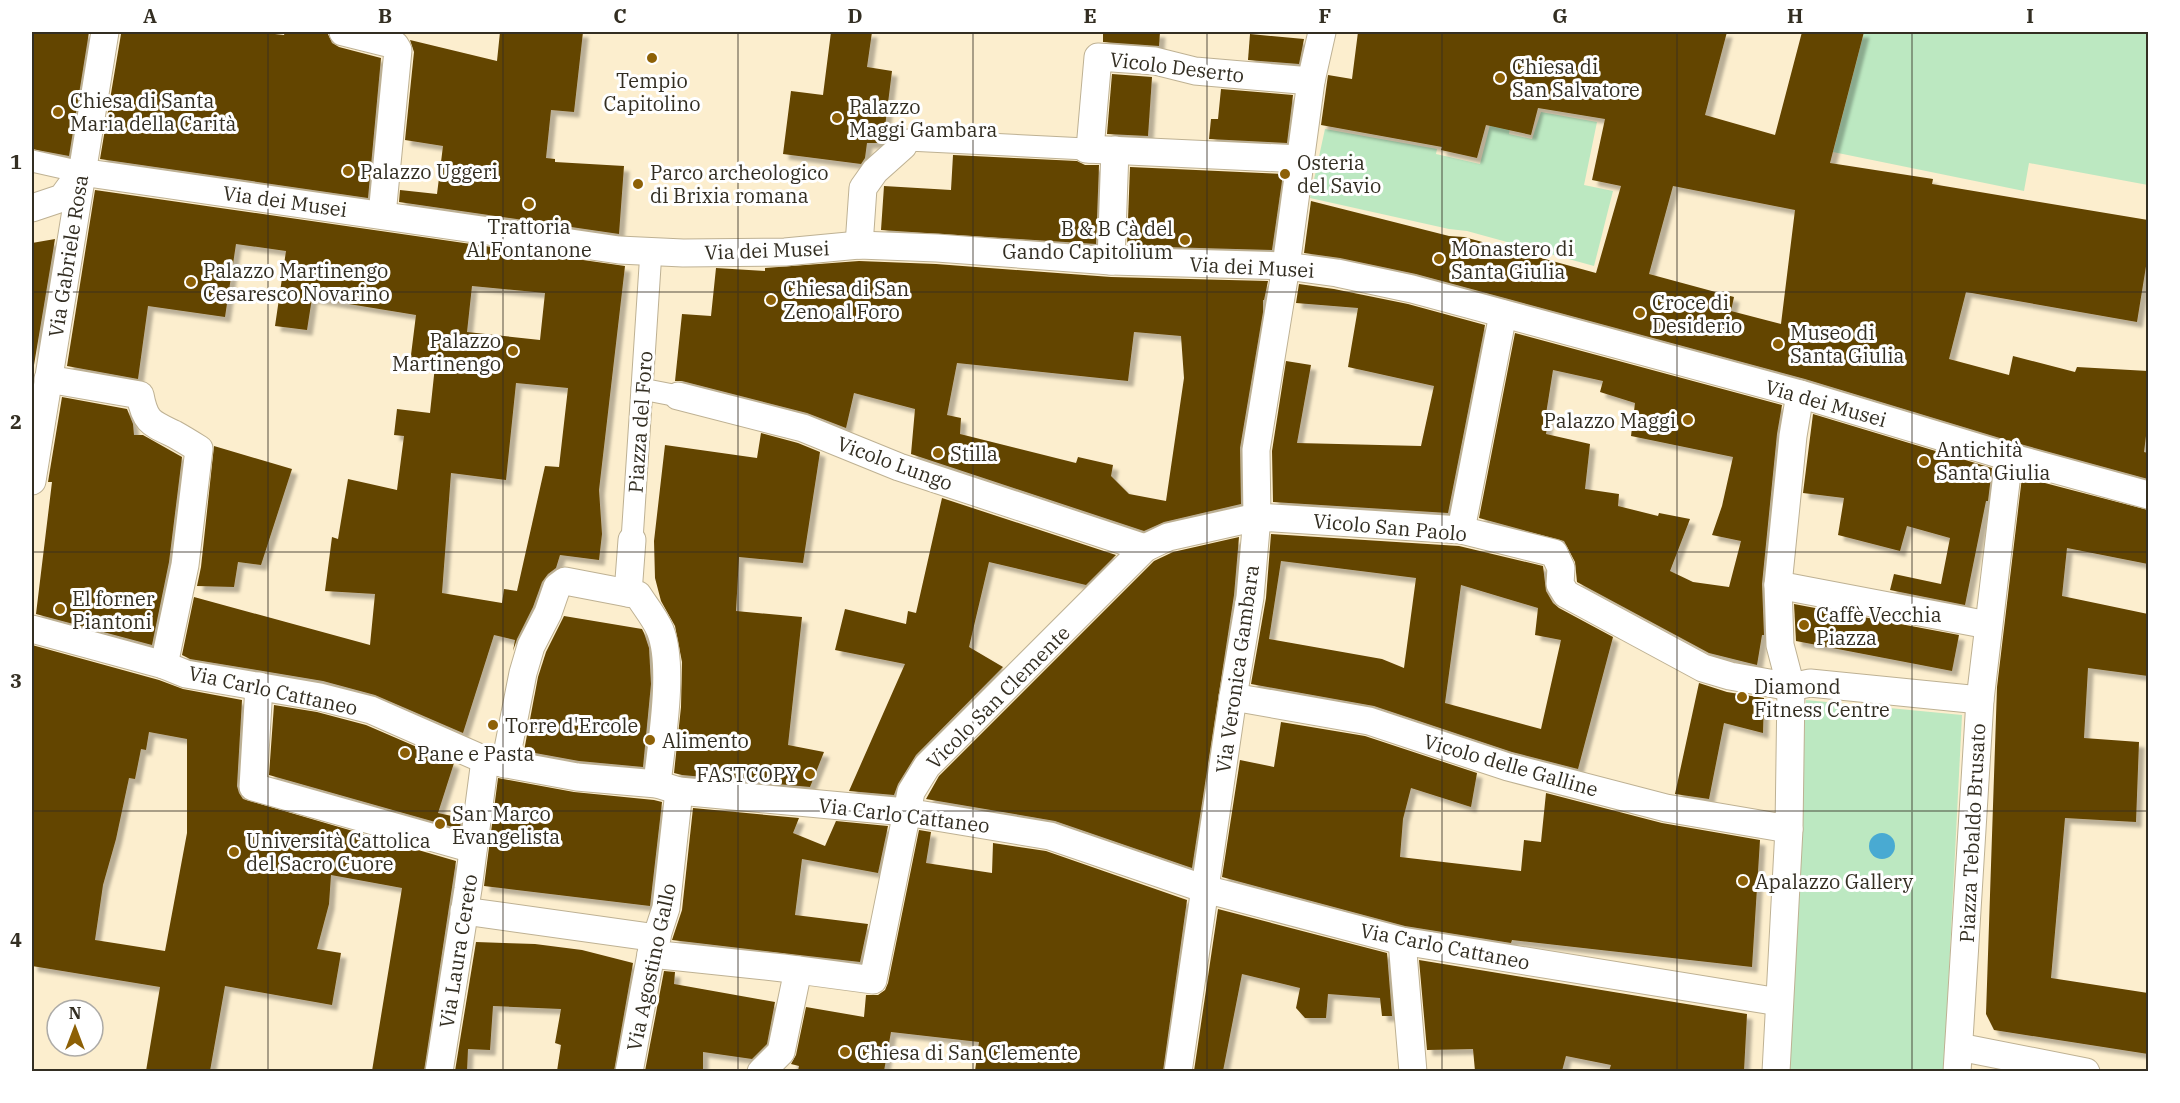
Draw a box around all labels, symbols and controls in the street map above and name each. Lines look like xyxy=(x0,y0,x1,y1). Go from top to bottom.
text: A xyxy=(143,2,157,29)
text: B xyxy=(378,2,392,29)
text: C xyxy=(613,2,627,29)
text: D xyxy=(847,2,863,29)
text: E xyxy=(1083,2,1097,29)
text: F xyxy=(1319,2,1331,29)
text: G xyxy=(1552,2,1568,29)
text: H xyxy=(1787,2,1803,29)
text: I xyxy=(2026,2,2034,29)
street label: Vicolo Deserto xyxy=(1108,45,1246,89)
marker: Tempio Capitolino xyxy=(645,51,659,65)
place label: Chiesa di San Salvatore xyxy=(1512,53,1640,103)
place label: Tempio Capitolino xyxy=(604,67,700,117)
marker: Chiesa di San Salvatore xyxy=(1493,71,1507,85)
place label: Chiesa di Santa Maria della Carità xyxy=(70,87,236,137)
place label: Palazzo Maggi Gambara xyxy=(849,93,997,143)
marker: Chiesa di Santa Maria della Carità xyxy=(51,105,65,119)
marker: Palazzo Maggi Gambara xyxy=(830,111,844,125)
text: 1 xyxy=(10,148,22,175)
place label: Osteria del Savio xyxy=(1297,149,1381,199)
place label: Palazzo Uggeri xyxy=(360,158,498,185)
place label: Parco archeologico di Brixia romana xyxy=(650,159,828,209)
marker: Palazzo Uggeri xyxy=(341,164,355,178)
marker: Osteria del Savio xyxy=(1278,167,1292,181)
street label: Via Gabriele Rosa xyxy=(42,173,94,339)
marker: Parco archeologico di Brixia romana xyxy=(631,177,645,191)
street label: Via dei Musei xyxy=(221,179,349,223)
marker: Trattoria Al Fontanone xyxy=(522,197,536,211)
place label: Trattoria Al Fontanone xyxy=(466,213,592,263)
place label: B & B Cà del Gando Capitolium xyxy=(1002,215,1173,265)
marker: B & B Cà del Gando Capitolium xyxy=(1178,233,1192,247)
street label: Via dei Musei xyxy=(704,234,830,266)
place label: Monastero di Santa Giulia xyxy=(1451,235,1574,285)
street label: Via dei Musei xyxy=(1189,250,1315,284)
marker: Monastero di Santa Giulia xyxy=(1432,252,1446,266)
place label: Palazzo Martinengo Cesaresco Novarino xyxy=(203,257,390,307)
marker: Palazzo Martinengo Cesaresco Novarino xyxy=(184,275,198,289)
place label: Chiesa di San Zeno al Foro xyxy=(783,275,910,325)
place label: Croce di Desiderio xyxy=(1652,289,1742,339)
marker: Chiesa di San Zeno al Foro xyxy=(764,293,778,307)
marker: Croce di Desiderio xyxy=(1633,306,1647,320)
place label: Museo di Santa Giulia xyxy=(1790,319,1904,369)
place label: Palazzo Martinengo xyxy=(392,327,501,377)
marker: Museo di Santa Giulia xyxy=(1771,337,1785,351)
marker: Palazzo Martinengo xyxy=(506,344,520,358)
street label: Piazza del Foro xyxy=(622,350,658,494)
street label: Via dei Musei xyxy=(1762,373,1890,433)
place label: Palazzo Maggi xyxy=(1544,407,1676,434)
text: 2 xyxy=(10,408,22,435)
marker: Palazzo Maggi xyxy=(1681,413,1695,427)
street label: Vicolo Lungo xyxy=(833,430,957,496)
place label: Antichità Santa Giulia xyxy=(1936,436,2050,486)
place label: Stilla xyxy=(950,440,998,467)
marker: Stilla xyxy=(931,446,945,460)
marker: Antichità Santa Giulia xyxy=(1917,454,1931,468)
street label: Vicolo San Paolo xyxy=(1312,507,1468,547)
street label: Via Veronica Gambara xyxy=(1209,563,1265,775)
place label: El forner Piantoni xyxy=(72,585,155,635)
place label: Caffè Vecchia Piazza xyxy=(1816,601,1942,651)
marker: El forner Piantoni xyxy=(53,602,67,616)
marker: Caffè Vecchia Piazza xyxy=(1797,618,1811,632)
street label: Vicolo San Clemente xyxy=(920,619,1076,775)
street label: Via Carlo Cattaneo xyxy=(186,659,360,721)
text: 3 xyxy=(10,667,22,694)
place label: Diamond Fitness Centre xyxy=(1754,673,1890,723)
marker: Diamond Fitness Centre xyxy=(1735,690,1749,704)
place label: Torre d'Ercole xyxy=(505,712,638,739)
marker: Torre d'Ercole xyxy=(486,718,500,732)
street label: Piazza Tebaldo Brusato xyxy=(1953,723,1991,943)
place label: Alimento xyxy=(662,727,749,754)
street label: Vicolo delle Galline xyxy=(1421,727,1601,803)
marker: Alimento xyxy=(643,733,657,747)
place label: Pane e Pasta xyxy=(417,740,534,767)
marker: Pane e Pasta xyxy=(398,746,412,760)
place label: FASTCOPY xyxy=(696,761,798,788)
marker: FASTCOPY xyxy=(803,767,817,781)
street label: Via Carlo Cattaneo xyxy=(817,791,991,839)
place label: San Marco Evangelista xyxy=(452,800,560,850)
marker: San Marco Evangelista xyxy=(433,817,447,831)
place label: Università Cattolica del Sacro Cuore xyxy=(246,827,431,877)
marker: Università Cattolica del Sacro Cuore xyxy=(227,845,241,859)
place label: Apalazzo Gallery xyxy=(1755,868,1914,895)
street label: Via Laura Cereto xyxy=(432,872,484,1030)
marker: Apalazzo Gallery xyxy=(1736,874,1750,888)
street label: Via Agostino Gallo xyxy=(620,881,682,1053)
street label: Via Carlo Cattaneo xyxy=(1358,916,1532,976)
text: 4 xyxy=(10,926,22,953)
north arrow xyxy=(45,998,105,1058)
text: N xyxy=(69,1003,81,1023)
place label: Chiesa di San Clemente xyxy=(857,1039,1078,1066)
marker: Chiesa di San Clemente xyxy=(838,1045,852,1059)

